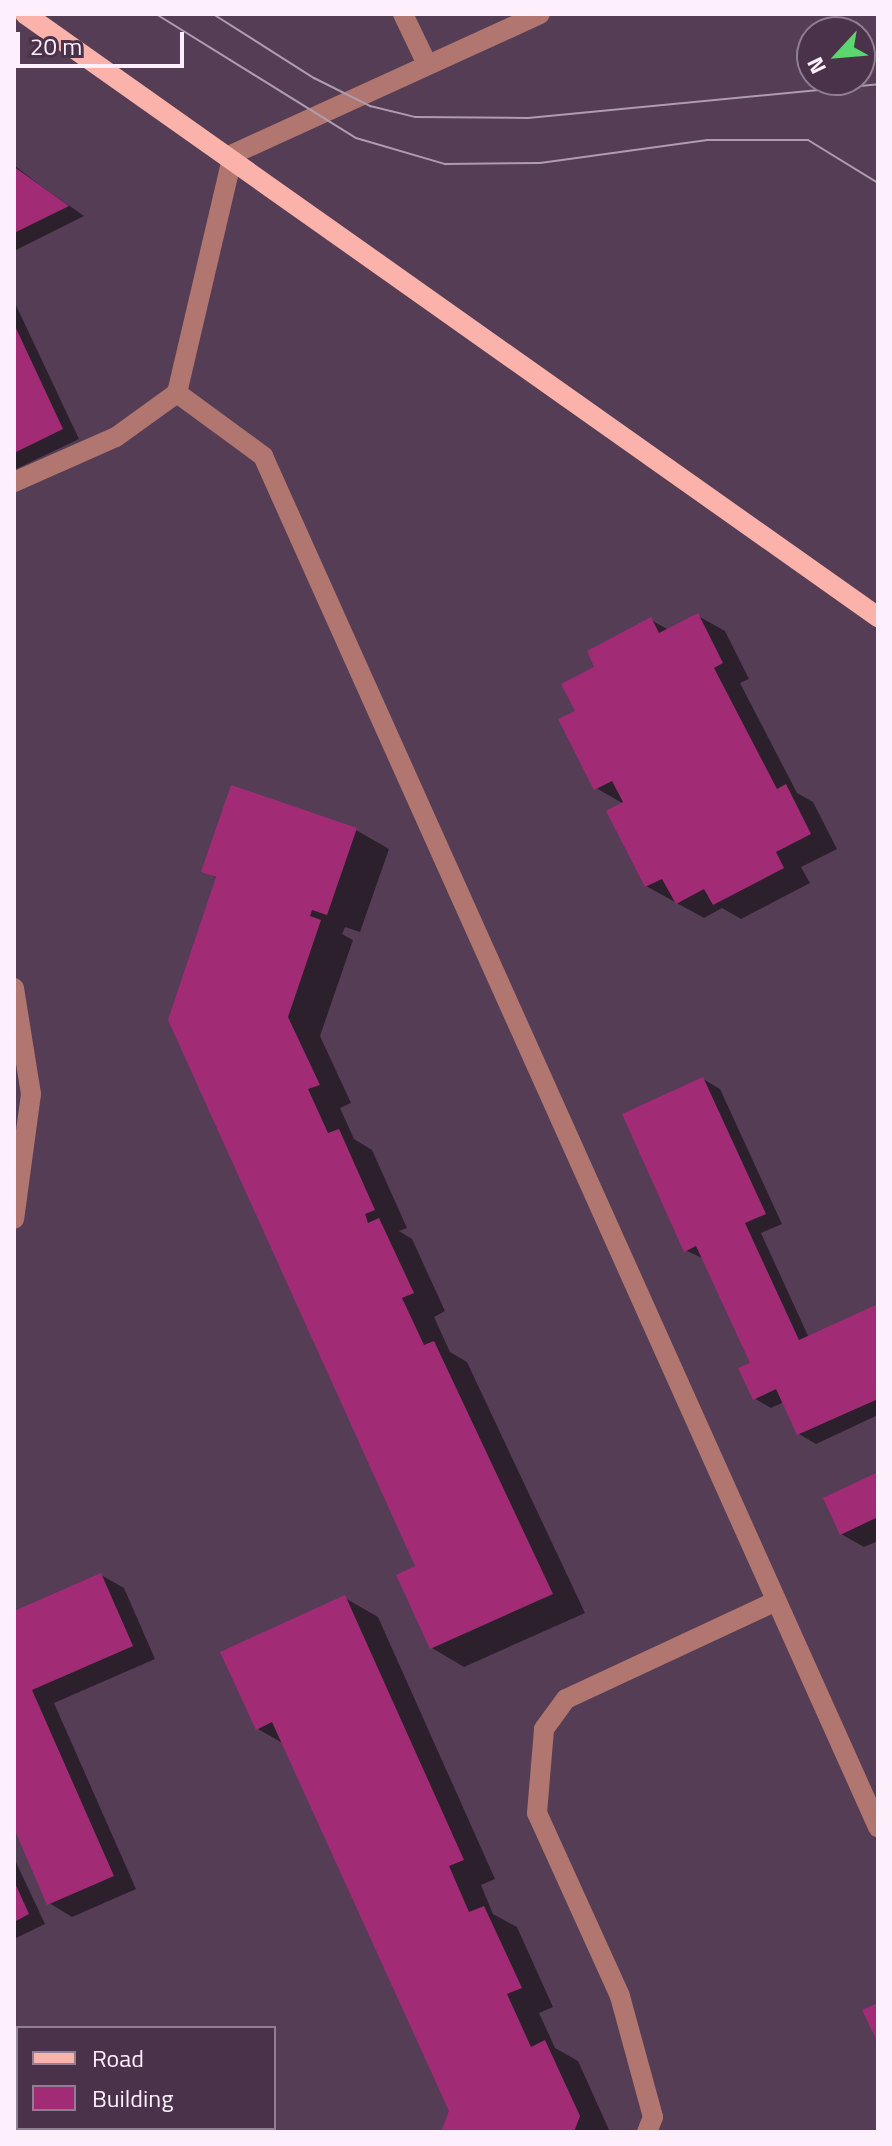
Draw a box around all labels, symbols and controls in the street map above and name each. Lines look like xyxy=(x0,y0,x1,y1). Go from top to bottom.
scale bar xyxy=(20,16,188,66)
north arrow xyxy=(796,16,876,96)
text: 20 m xyxy=(30,28,82,64)
text: N xyxy=(798,51,835,80)
legend xyxy=(16,2026,276,2130)
text: Road xyxy=(92,2040,144,2076)
text: Building xyxy=(92,2080,174,2116)

